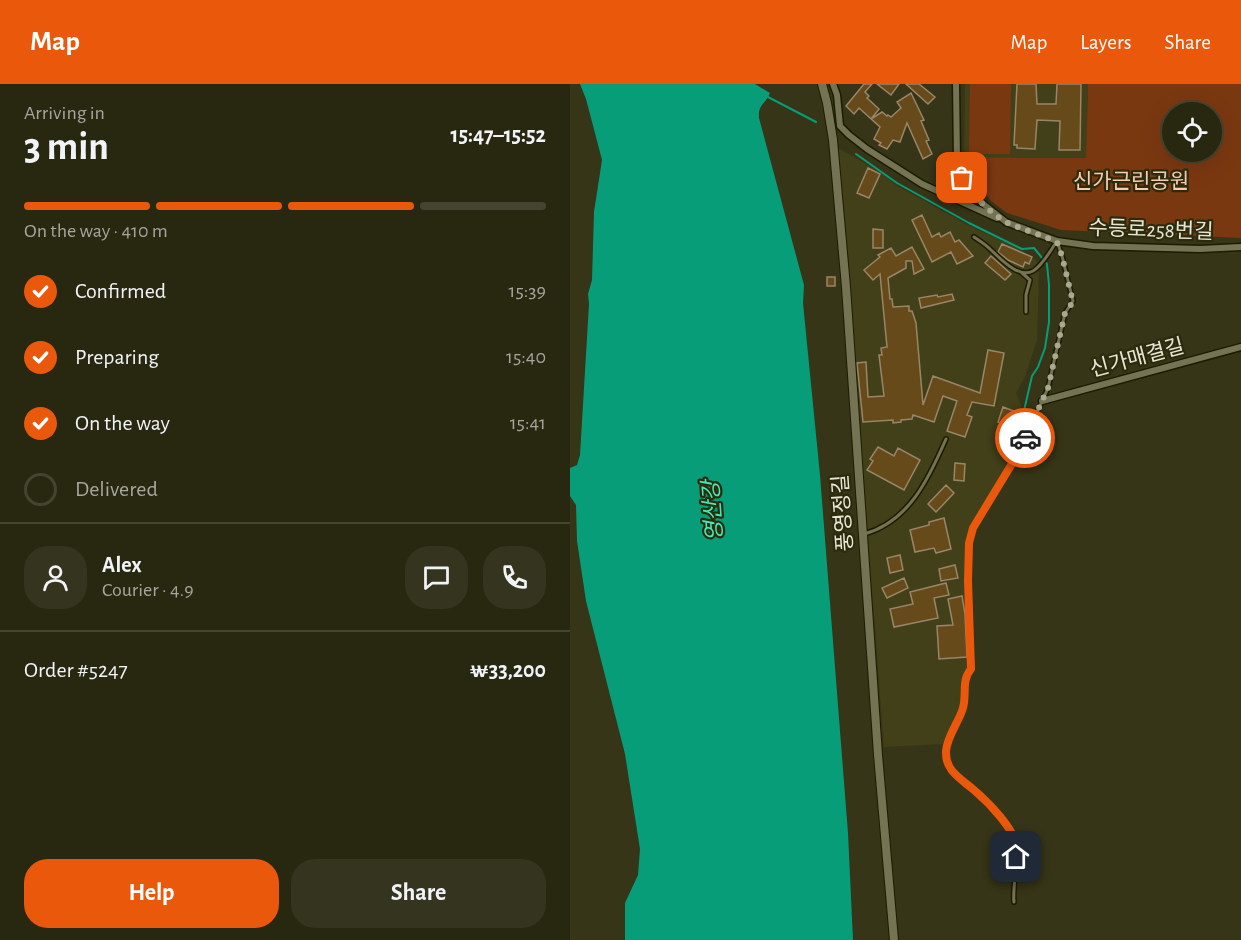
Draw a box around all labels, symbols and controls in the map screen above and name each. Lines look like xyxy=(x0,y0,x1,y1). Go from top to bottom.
text: Map xyxy=(30,28,80,56)
text: Map xyxy=(1011,32,1047,53)
text: Layers xyxy=(1080,32,1131,53)
text: Share xyxy=(1164,32,1211,53)
map controls xyxy=(1162,102,1222,162)
button: locate xyxy=(1162,102,1222,162)
text: Arriving in xyxy=(24,103,105,123)
text: 15:47–15:52 xyxy=(450,124,546,146)
text: 3 min xyxy=(24,128,109,167)
pin xyxy=(936,152,987,203)
icon: bag xyxy=(945,161,978,194)
park label: 신가근린공원 xyxy=(1073,170,1189,192)
street label: 수등로258번길 xyxy=(1088,216,1214,243)
text: On the way · 410 m xyxy=(24,221,168,241)
icon: check xyxy=(24,275,57,308)
text: Confirmed xyxy=(75,280,166,302)
text: 15:39 xyxy=(509,281,546,301)
street label: 신가매결길 xyxy=(1087,334,1186,381)
icon: check xyxy=(24,341,57,374)
text: Preparing xyxy=(75,346,159,368)
text: 15:40 xyxy=(506,347,546,367)
icon: check xyxy=(24,407,57,440)
courier xyxy=(995,408,1055,468)
text: On the way xyxy=(75,412,170,434)
text: 15:41 xyxy=(510,413,546,433)
icon: car xyxy=(1009,422,1042,455)
street label: 풍영정길 xyxy=(829,474,856,552)
water label: 영산강 xyxy=(699,477,726,542)
text: Delivered xyxy=(75,478,158,500)
button: person xyxy=(24,546,87,609)
button: chat xyxy=(405,546,468,609)
button: phone xyxy=(483,546,546,609)
text: Alex xyxy=(102,554,142,576)
text: Courier · 4.9 xyxy=(102,580,194,600)
text: Order #5247 xyxy=(24,659,128,681)
text: ₩33,200 xyxy=(470,659,546,681)
pin xyxy=(990,831,1041,882)
icon: home xyxy=(999,840,1032,873)
button: Help xyxy=(24,859,279,928)
button: Share xyxy=(291,859,546,928)

